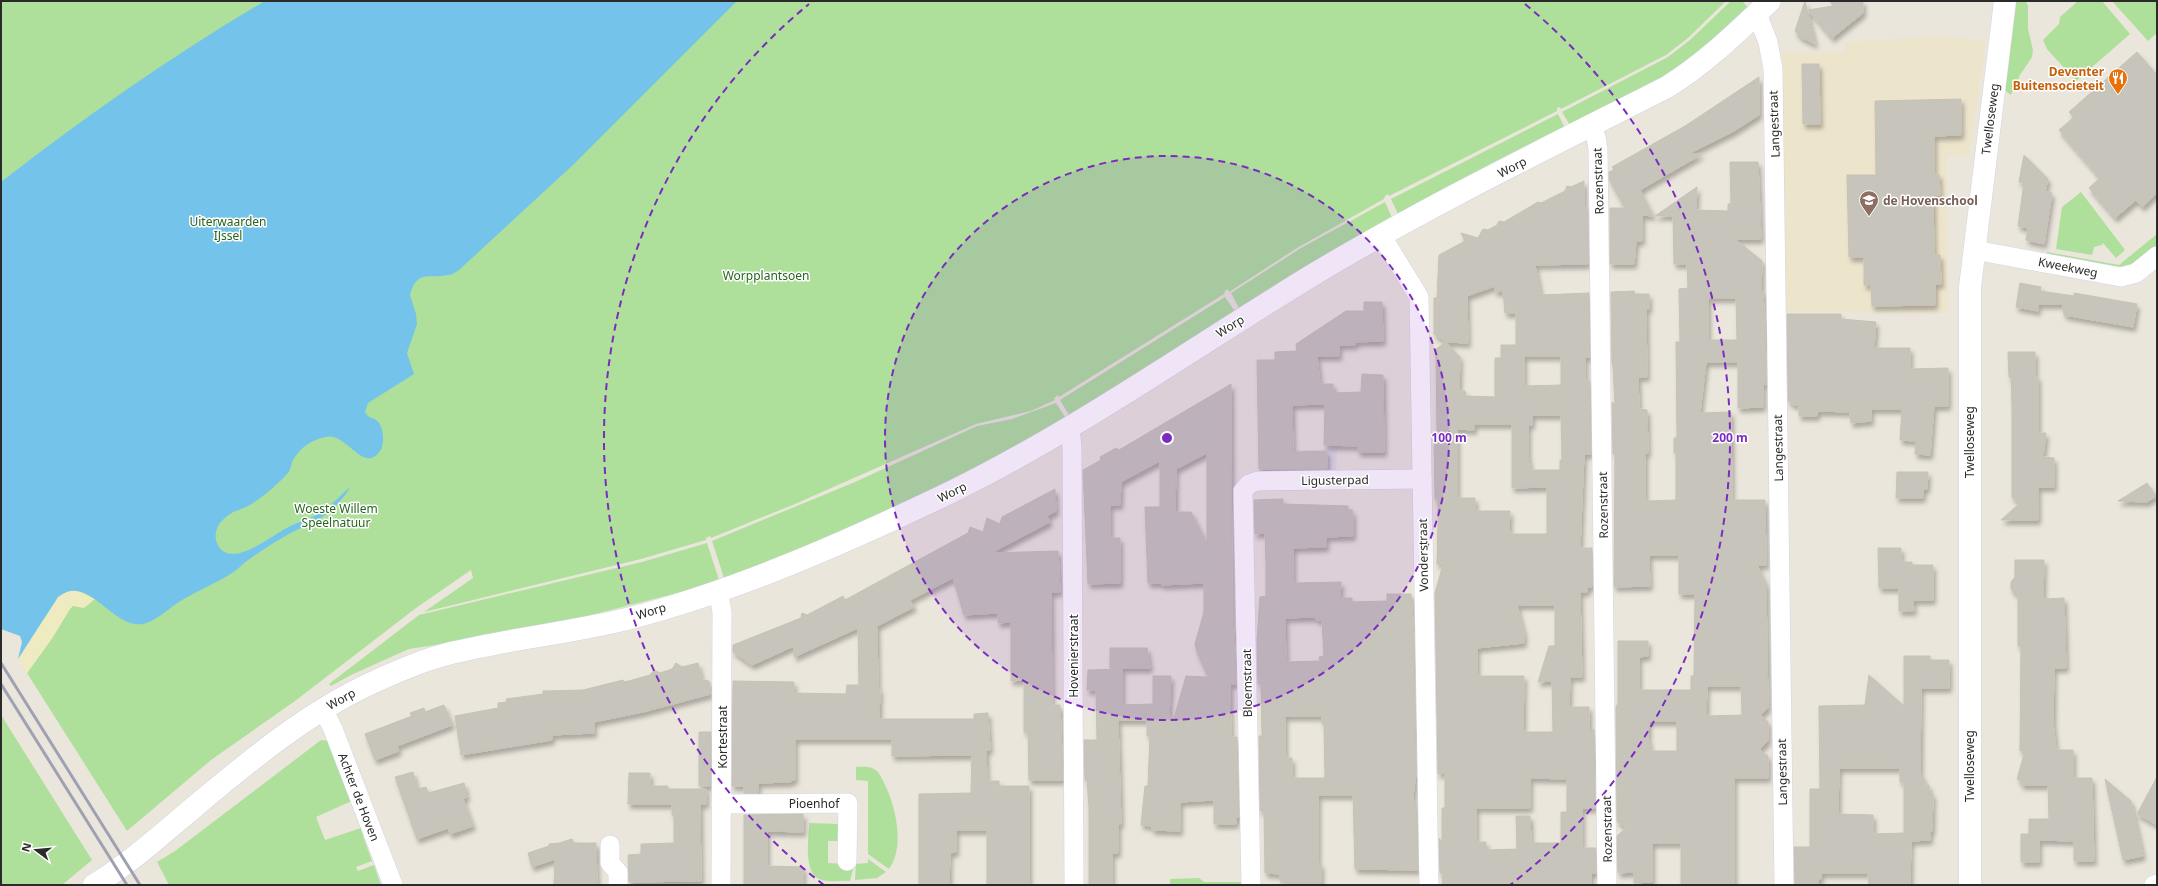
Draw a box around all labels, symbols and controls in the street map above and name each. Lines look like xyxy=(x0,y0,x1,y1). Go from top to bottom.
place label: Deventer Buitensocieteit xyxy=(2013,63,2105,94)
restaurant icon: Deventer Buitensocieteit xyxy=(2107,67,2129,95)
street label: Twelloseweg xyxy=(1977,82,2003,156)
street label: Langestraat xyxy=(1764,89,1784,158)
street label: Rozenstraat xyxy=(1588,147,1608,215)
street label: Worp xyxy=(1495,152,1529,182)
school or university icon: de Hovenschool xyxy=(1858,189,1880,217)
place label: de Hovenschool xyxy=(1883,192,1978,209)
park label: Uiterwaarden IJssel xyxy=(189,213,267,244)
street label: Kweekweg xyxy=(2037,253,2099,281)
park label: Worpplantsoen xyxy=(723,267,809,284)
street label: Worp xyxy=(1213,311,1247,341)
street label: Twelloseweg xyxy=(1961,406,1978,478)
street label: Langestraat xyxy=(1769,414,1787,482)
text: 100 m xyxy=(1431,429,1467,446)
text: 200 m xyxy=(1712,429,1748,446)
centre of rings xyxy=(1160,431,1174,445)
street label: Ligusterpad xyxy=(1301,471,1369,489)
street label: Rozenstraat xyxy=(1594,471,1612,539)
street label: Worp xyxy=(935,478,969,506)
park label: Woeste Willem Speelnatuur xyxy=(294,500,378,531)
street label: Vonderstraat xyxy=(1414,518,1432,592)
street label: Worp xyxy=(634,598,668,624)
street label: Hovenierstraat xyxy=(1065,614,1082,698)
street label: Bloemstraat xyxy=(1238,648,1256,718)
street label: Worp xyxy=(324,684,358,714)
street label: Kortestraat xyxy=(714,705,731,769)
street label: Twelloseweg xyxy=(1961,730,1978,802)
street label: Langestraat xyxy=(1773,738,1791,806)
street label: Achter de Hoven xyxy=(334,750,384,844)
street label: Pioenhof xyxy=(789,795,840,812)
street label: Rozenstraat xyxy=(1598,795,1616,863)
north arrow xyxy=(16,830,56,870)
text: N xyxy=(17,841,34,853)

